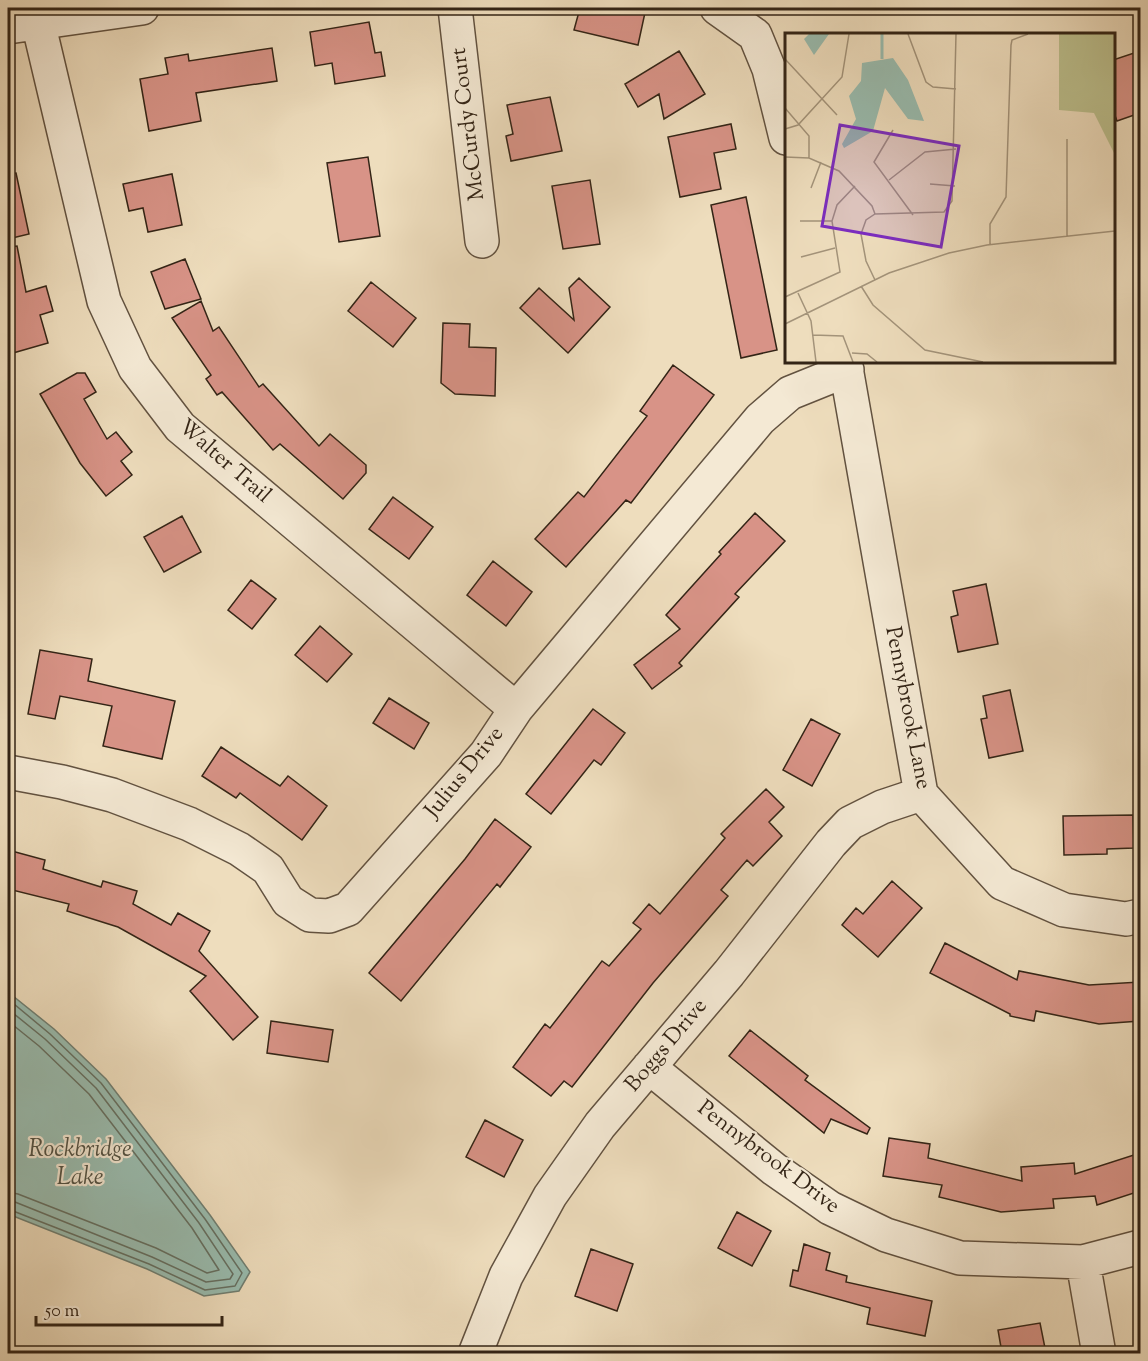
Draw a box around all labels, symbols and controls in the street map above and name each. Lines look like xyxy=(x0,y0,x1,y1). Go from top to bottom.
inset map xyxy=(785,33,1115,363)
street label: McCurdy Court xyxy=(444,45,494,202)
street label: Walter Trail xyxy=(170,412,278,512)
street label: Pennybrook Lane xyxy=(876,624,938,792)
street label: Julius Drive xyxy=(417,720,512,827)
street label: Boggs Drive xyxy=(618,992,716,1100)
street label: Pennybrook Drive xyxy=(690,1094,846,1222)
water label: Rockbridge Lake xyxy=(28,1133,132,1195)
scale bar xyxy=(36,1289,222,1327)
text: 50 m xyxy=(44,1299,80,1325)

